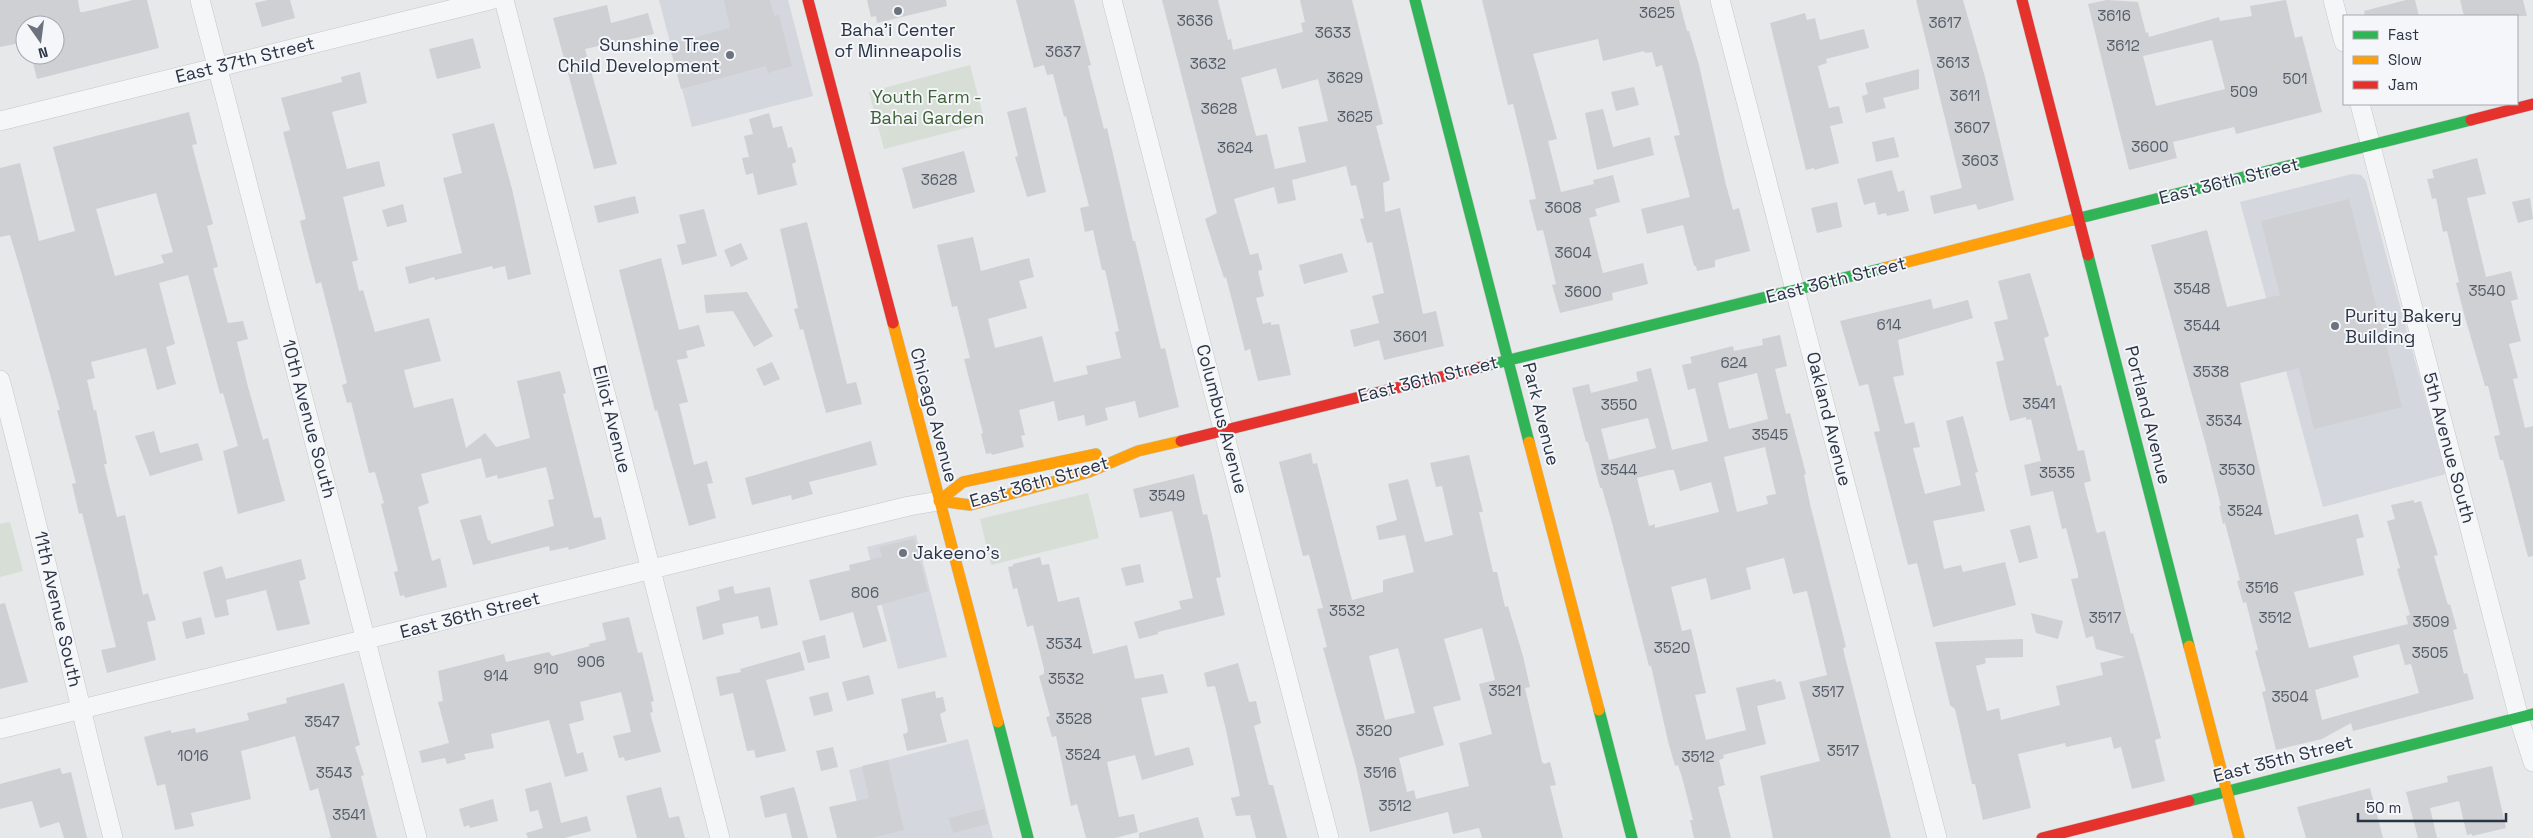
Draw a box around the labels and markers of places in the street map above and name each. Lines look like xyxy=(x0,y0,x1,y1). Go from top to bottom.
marker: Baha'i Center of Minneapolis xyxy=(892,5,904,17)
place label: Baha'i Center of Minneapolis xyxy=(834,18,962,62)
place label: Sunshine Tree Child Development xyxy=(558,33,720,77)
marker: Sunshine Tree Child Development xyxy=(724,49,736,61)
place label: Purity Bakery Building xyxy=(2345,304,2462,348)
marker: Purity Bakery Building xyxy=(2329,320,2341,332)
place label: Jakeeno's xyxy=(913,541,1000,564)
marker: Jakeeno's xyxy=(897,547,909,559)

